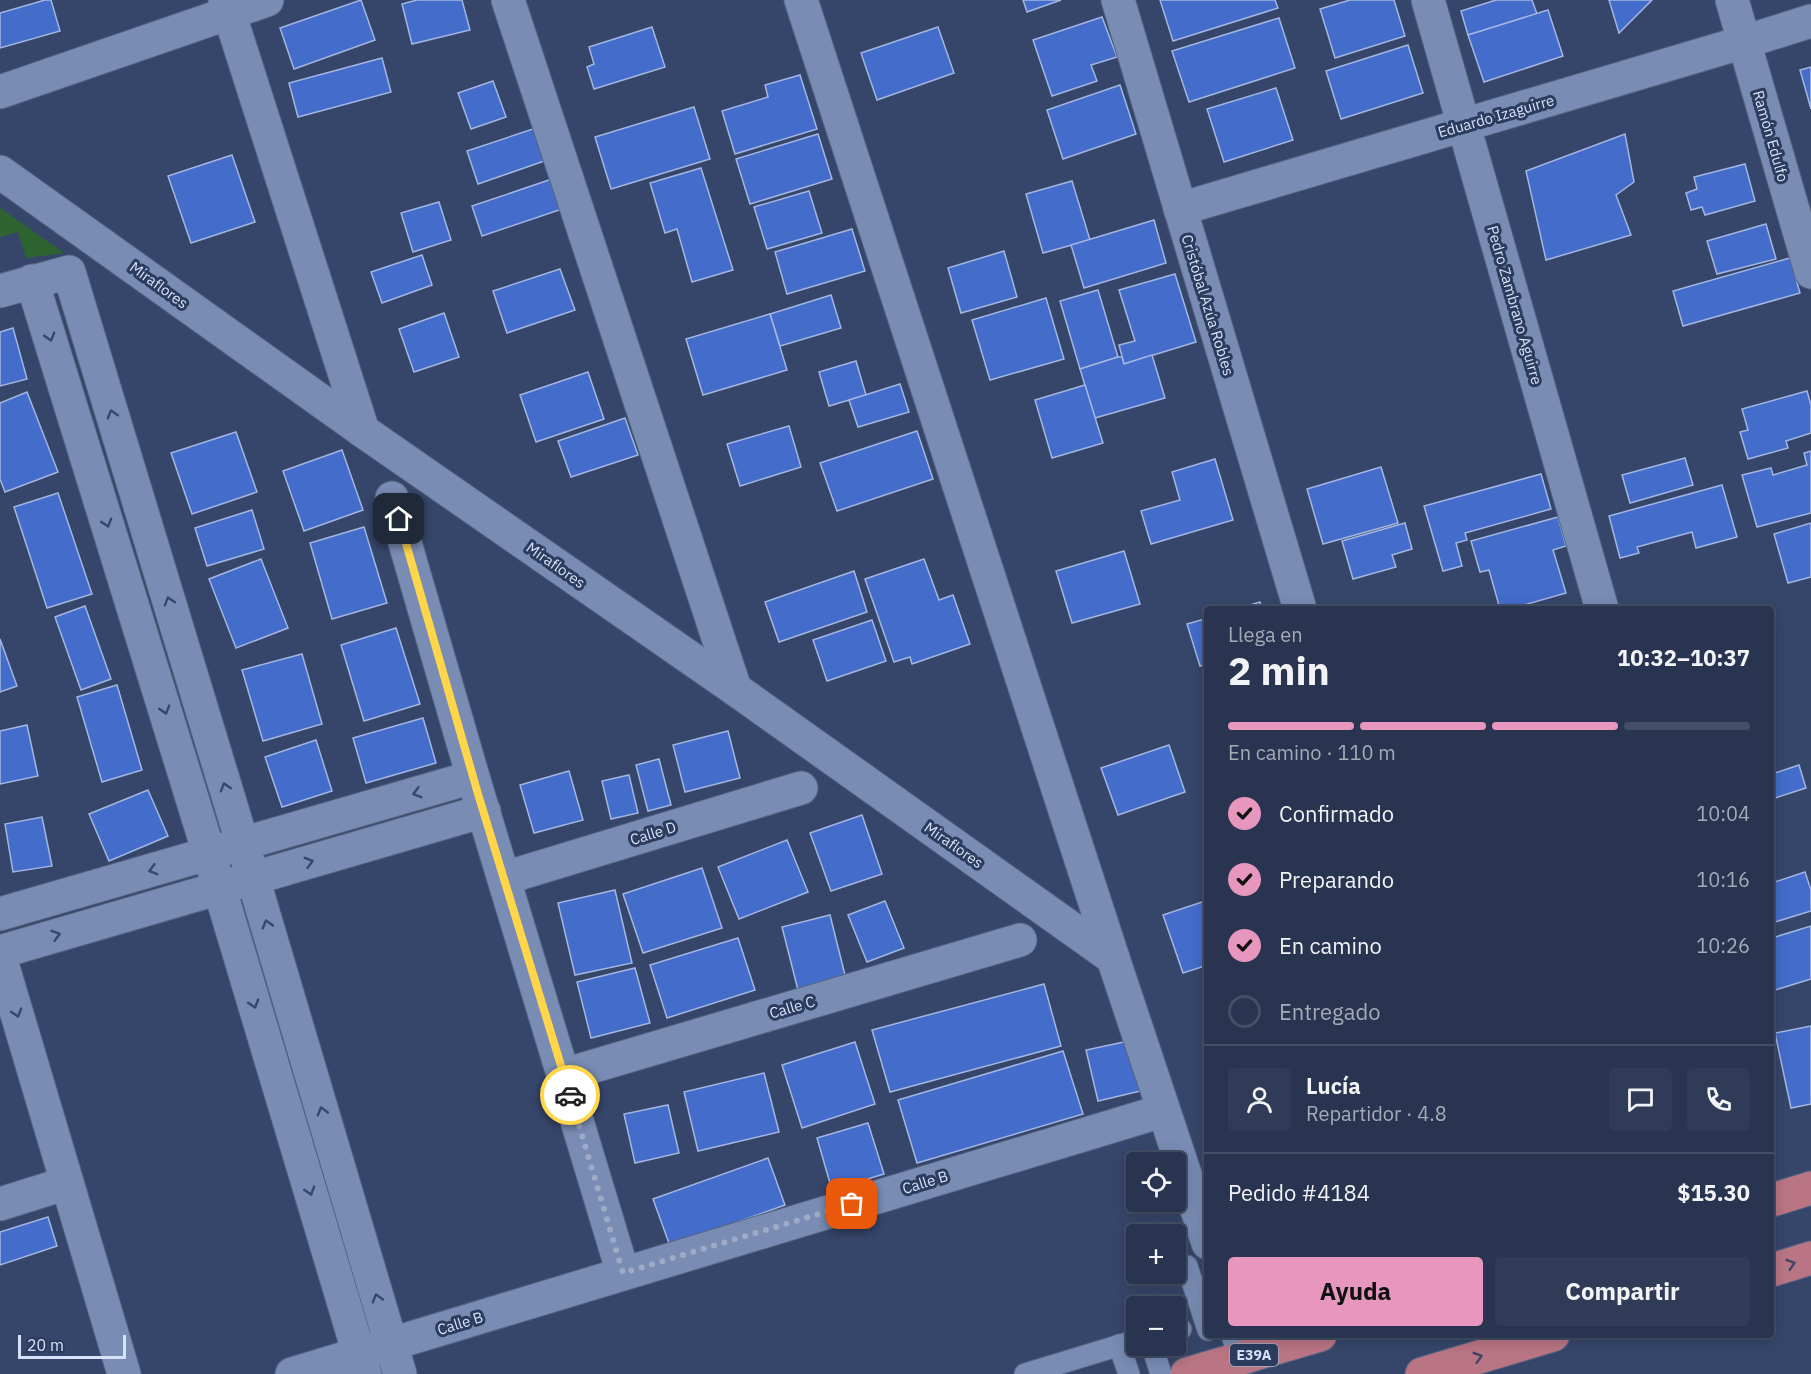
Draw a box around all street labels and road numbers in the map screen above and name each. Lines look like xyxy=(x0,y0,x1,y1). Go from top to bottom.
street label: Ramón Edulfo xyxy=(1749,88,1793,184)
street label: Eduardo Izaguirre xyxy=(1436,90,1556,142)
street label: Pedro Zambrano Aguirre xyxy=(1483,223,1547,387)
street label: Cristóbal Azúa Robles xyxy=(1177,232,1239,378)
street label: Miraflores xyxy=(126,257,192,313)
street label: Miraflores xyxy=(523,538,589,592)
street label: Calle D xyxy=(628,817,678,849)
street label: Miraflores xyxy=(921,818,987,872)
street label: Calle C xyxy=(767,991,817,1023)
street label: Calle B xyxy=(900,1166,950,1198)
street label: Calle B xyxy=(435,1307,485,1339)
road number: E39A xyxy=(1230,1344,1278,1366)

